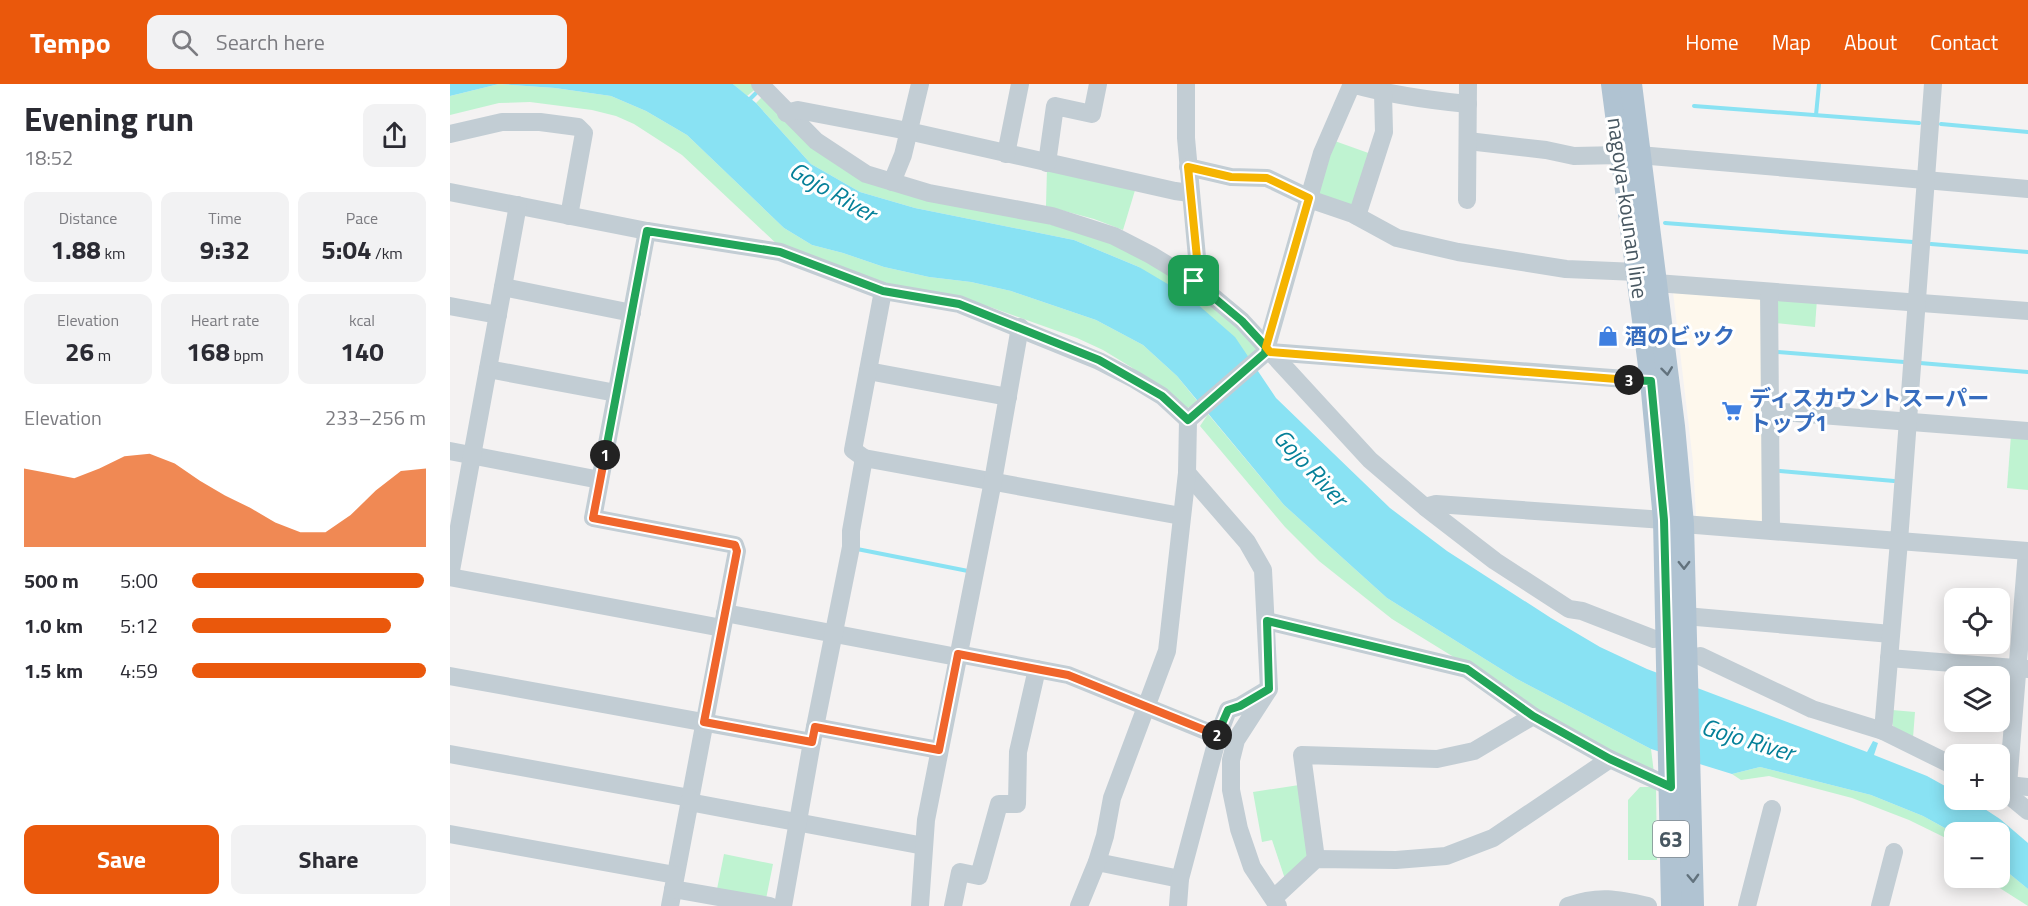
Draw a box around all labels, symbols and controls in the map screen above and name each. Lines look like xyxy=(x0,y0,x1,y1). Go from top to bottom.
search box xyxy=(147,15,567,69)
text: Tempo xyxy=(30,21,111,64)
text: Search here xyxy=(216,25,325,59)
icon: search xyxy=(168,26,201,59)
text: Home xyxy=(1685,26,1739,58)
text: Map xyxy=(1772,26,1811,58)
text: About xyxy=(1844,26,1897,58)
text: Contact xyxy=(1930,26,1998,58)
text: Evening run xyxy=(24,94,194,144)
button: share xyxy=(363,104,426,167)
street label: nagoya-kounan line xyxy=(1598,115,1658,301)
text: 18:52 xyxy=(24,142,73,173)
water label: Gojo River xyxy=(783,152,886,232)
text: Distance xyxy=(59,206,117,230)
text: Time xyxy=(208,206,242,230)
text: Pace xyxy=(346,206,378,230)
text: 1.88 xyxy=(51,230,101,269)
text: 9:32 xyxy=(200,230,250,269)
text: 5:04 xyxy=(321,230,372,269)
text: km xyxy=(101,241,125,265)
text: /km xyxy=(372,241,403,265)
pin xyxy=(1168,255,1219,306)
icon: arrive xyxy=(1177,264,1210,297)
text: Elevation xyxy=(57,308,119,332)
text: Heart rate xyxy=(191,308,259,332)
text: kcal xyxy=(349,308,375,332)
place label: 酒のビック xyxy=(1625,319,1735,353)
shop icon: 酒のビック xyxy=(1596,324,1620,348)
text: 26 xyxy=(65,332,94,371)
text: 168 xyxy=(186,332,230,371)
text: 140 xyxy=(340,332,384,371)
text: m xyxy=(94,343,111,367)
text: bpm xyxy=(230,343,264,367)
pin: 3 xyxy=(1614,365,1644,395)
one-way arrow xyxy=(1660,367,1673,376)
text: 3 xyxy=(1625,368,1633,392)
place label: ディスカウントスーパー トップ1 xyxy=(1749,381,1989,440)
supermarket icon: ディスカウントスーパー トップ1 xyxy=(1720,399,1744,423)
text: Elevation xyxy=(24,402,102,433)
text: 233–256 m xyxy=(325,402,426,433)
water label: Gojo River xyxy=(1265,420,1359,517)
pin: 1 xyxy=(590,440,620,470)
text: 1 xyxy=(601,443,609,467)
one-way arrow xyxy=(1677,561,1690,570)
text: 500 m xyxy=(24,565,79,596)
text: 5:00 xyxy=(120,565,158,596)
map controls xyxy=(1944,588,2010,888)
button: locate xyxy=(1944,588,2010,654)
text: 1.0 km xyxy=(24,610,83,641)
text: 5:12 xyxy=(120,610,158,641)
text: 1.5 km xyxy=(24,655,83,686)
text: 4:59 xyxy=(120,655,158,686)
button: layers xyxy=(1944,666,2010,732)
water label: Gojo River xyxy=(1697,708,1802,771)
pin: 2 xyxy=(1202,720,1232,750)
text: 2 xyxy=(1213,723,1221,747)
button: + xyxy=(1944,744,2010,810)
road number: 63 xyxy=(1653,821,1689,857)
button: − xyxy=(1944,822,2010,888)
button: Save xyxy=(24,825,219,894)
button: Share xyxy=(231,825,426,894)
one-way arrow xyxy=(1686,874,1699,883)

